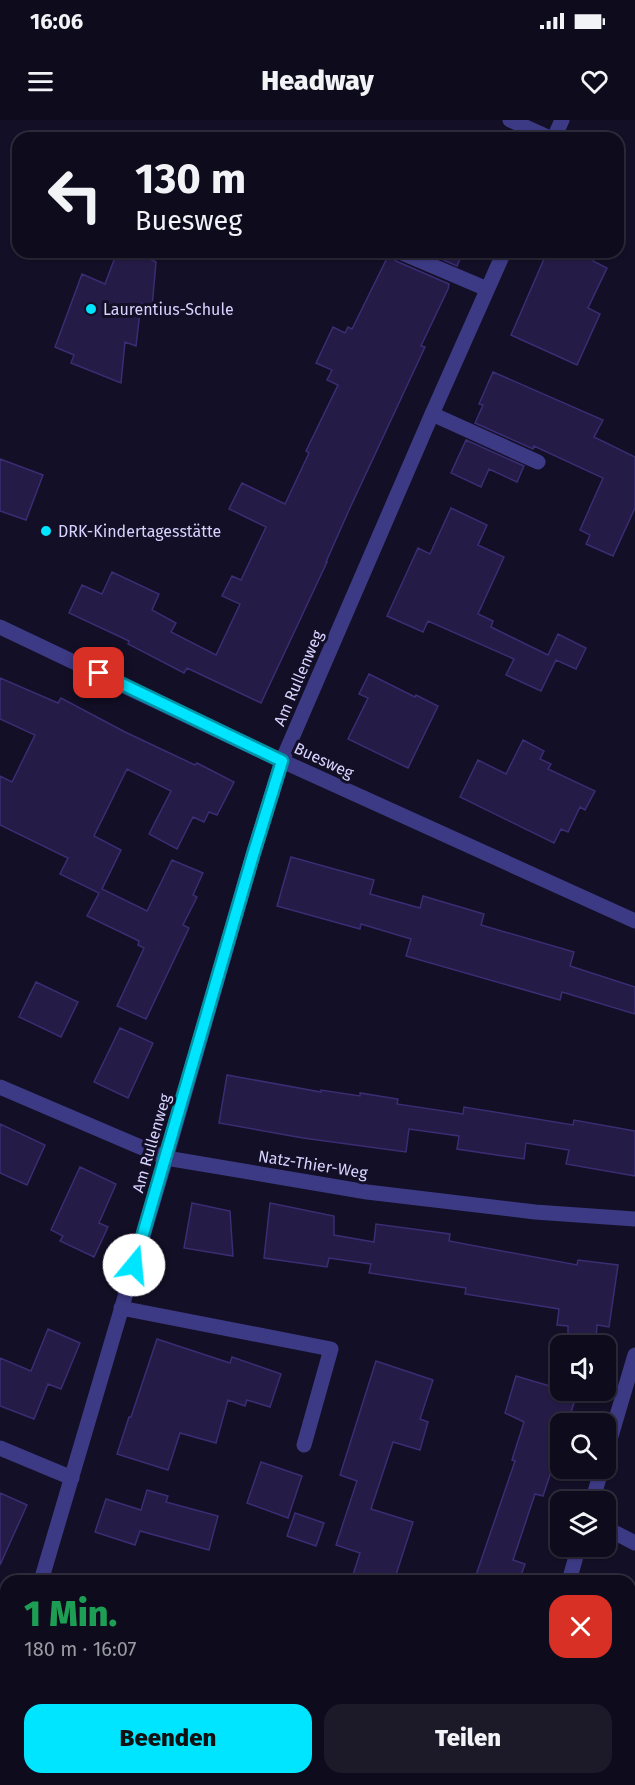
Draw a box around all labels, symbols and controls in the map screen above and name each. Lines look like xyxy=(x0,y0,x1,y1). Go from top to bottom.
text: 16:06 xyxy=(30,8,83,35)
icon: menu xyxy=(24,65,57,98)
text: Headway xyxy=(261,65,374,97)
icon: heart xyxy=(578,65,611,98)
text: 130 m xyxy=(135,154,246,204)
icon: left xyxy=(36,156,114,234)
text: Buesweg xyxy=(135,205,242,237)
place label: Laurentius-Schule xyxy=(103,300,234,319)
marker: Laurentius-Schule xyxy=(84,302,98,316)
place label: DRK-Kindertagesstätte xyxy=(58,522,221,541)
marker: DRK-Kindertagesstätte xyxy=(39,524,53,538)
street label: Am Rullenweg xyxy=(270,627,327,729)
pin xyxy=(73,647,124,698)
icon: arrive xyxy=(82,656,115,689)
street label: Buesweg xyxy=(291,738,357,783)
street label: Am Rullenweg xyxy=(128,1091,175,1195)
street label: Natz-Thier-Weg xyxy=(257,1146,370,1183)
position arrow xyxy=(102,1233,166,1297)
map controls xyxy=(550,1335,616,1557)
button: sound xyxy=(550,1335,616,1401)
button: search xyxy=(550,1413,616,1479)
button: layers xyxy=(550,1491,616,1557)
text: 1 Min. xyxy=(24,1592,117,1636)
button: close xyxy=(549,1595,612,1658)
text: 180 m · 16:07 xyxy=(24,1637,136,1661)
button: Beenden xyxy=(24,1704,312,1773)
button: Teilen xyxy=(324,1704,612,1773)

